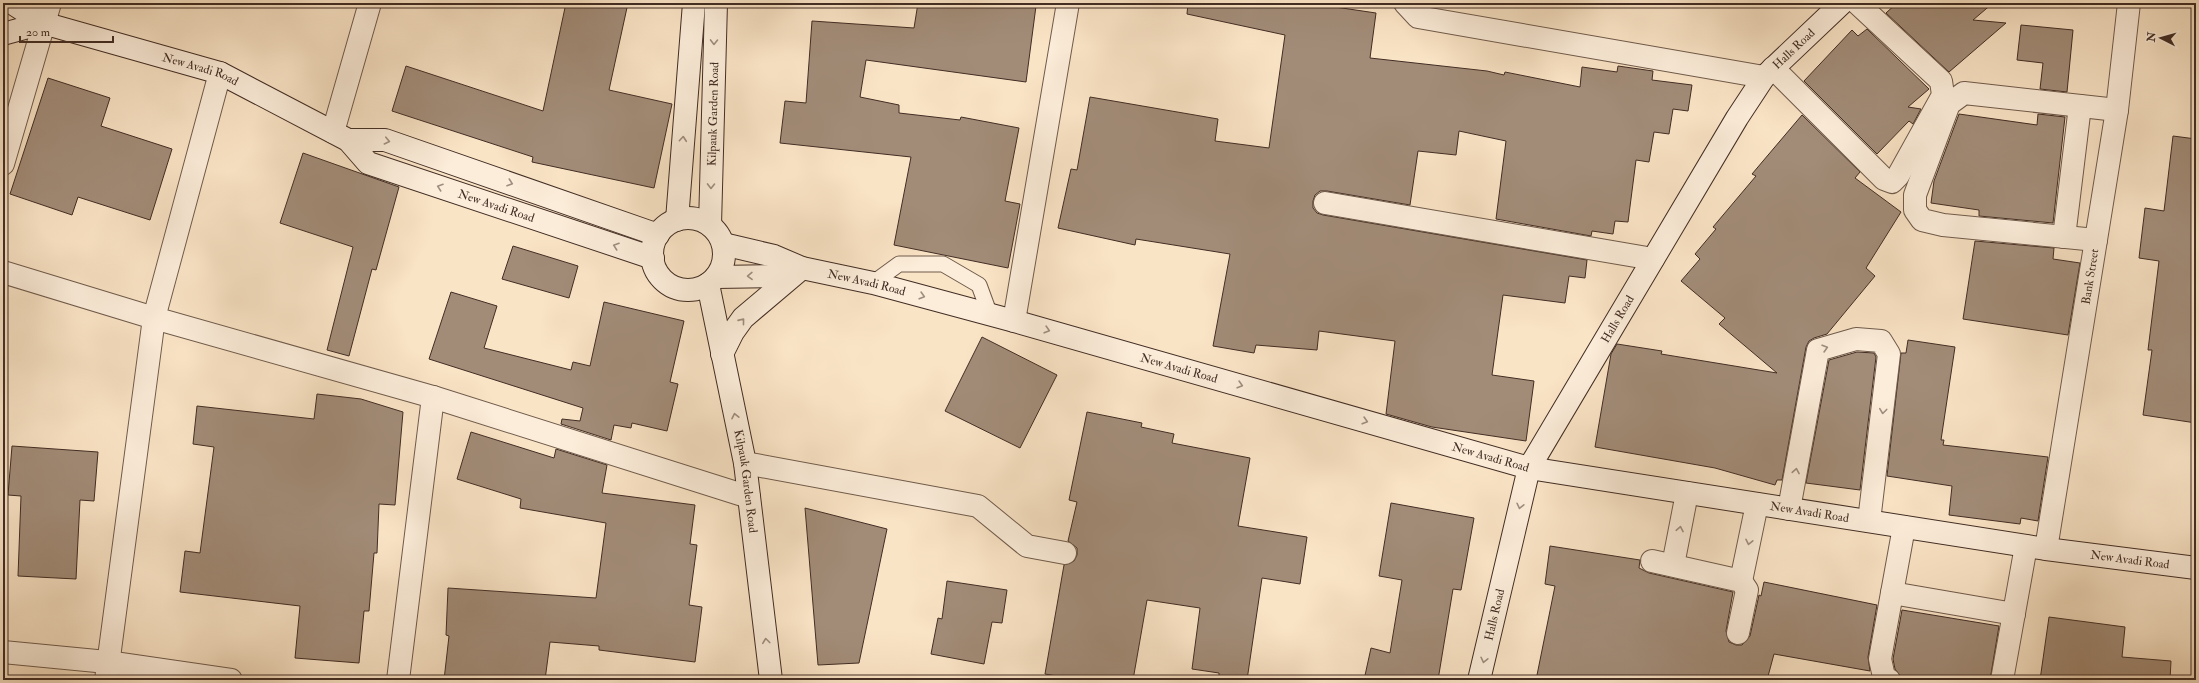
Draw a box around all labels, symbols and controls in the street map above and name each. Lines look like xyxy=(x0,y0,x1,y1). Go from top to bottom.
scale bar xyxy=(20,18,113,44)
north arrow xyxy=(2141,18,2181,58)
text: 20 m xyxy=(26,25,51,40)
street label: Halls Road xyxy=(1770,26,1818,73)
text: N xyxy=(2144,30,2159,44)
one-way arrow xyxy=(710,39,718,45)
street label: New Avadi Road xyxy=(160,50,241,89)
street label: Kilpauk Garden Road xyxy=(705,62,722,166)
one-way arrow xyxy=(679,136,688,142)
one-way arrow xyxy=(384,137,390,145)
one-way arrow xyxy=(506,179,513,187)
one-way arrow xyxy=(436,183,443,192)
one-way arrow xyxy=(706,183,715,189)
street label: New Avadi Road xyxy=(456,187,536,226)
one-way arrow xyxy=(613,242,620,251)
street label: Bank Street xyxy=(2079,248,2102,306)
street label: New Avadi Road xyxy=(826,267,907,299)
one-way arrow xyxy=(747,272,753,280)
one-way arrow xyxy=(918,291,925,300)
street label: Halls Road xyxy=(1598,293,1638,346)
one-way arrow xyxy=(737,318,744,325)
one-way arrow xyxy=(1044,325,1051,334)
one-way arrow xyxy=(1821,344,1828,353)
street label: New Avadi Road xyxy=(1138,350,1219,387)
one-way arrow xyxy=(1236,380,1243,389)
one-way arrow xyxy=(1878,408,1887,414)
one-way arrow xyxy=(731,412,740,419)
one-way arrow xyxy=(1361,416,1368,425)
street label: Kilpauk Garden Road xyxy=(730,428,760,534)
street label: New Avadi Road xyxy=(1450,439,1531,476)
one-way arrow xyxy=(1791,467,1799,474)
street label: New Avadi Road xyxy=(1769,499,1850,526)
one-way arrow xyxy=(1517,503,1525,509)
one-way arrow xyxy=(1675,526,1683,532)
one-way arrow xyxy=(1746,539,1754,545)
street label: New Avadi Road xyxy=(2090,548,2170,573)
street label: Halls Road xyxy=(1482,587,1508,642)
one-way arrow xyxy=(762,638,771,644)
one-way arrow xyxy=(1481,656,1489,663)

